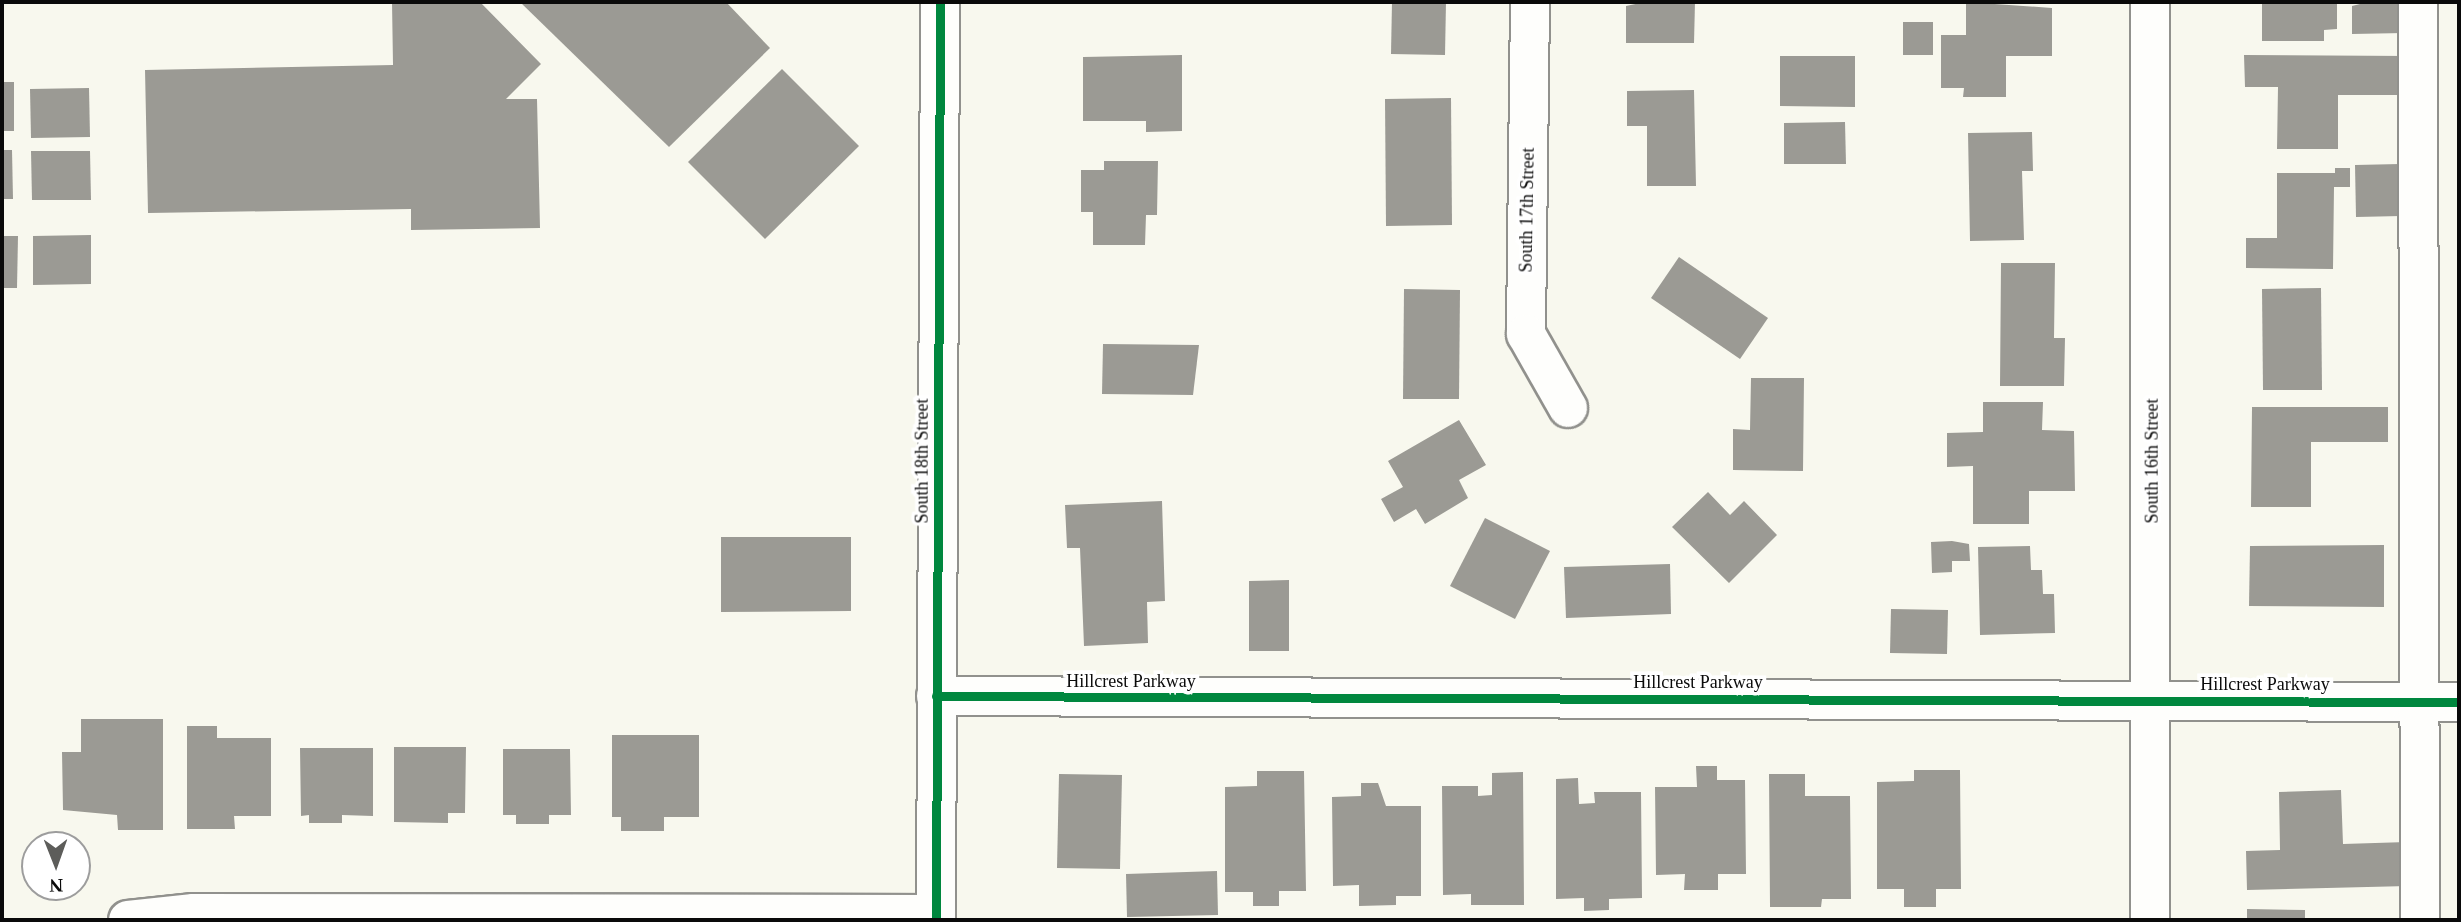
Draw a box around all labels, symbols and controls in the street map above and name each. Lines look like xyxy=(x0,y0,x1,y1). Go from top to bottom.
street label: South 17th Street xyxy=(1515,147,1539,273)
street label: South 18th Street xyxy=(911,399,933,523)
street label: South 16th Street xyxy=(2141,399,2163,523)
street label: Hillcrest Parkway xyxy=(1066,670,1196,692)
street label: Hillcrest Parkway xyxy=(1633,671,1763,693)
street label: Hillcrest Parkway xyxy=(2200,673,2330,695)
north arrow xyxy=(21,831,91,901)
text: N xyxy=(49,875,63,896)

